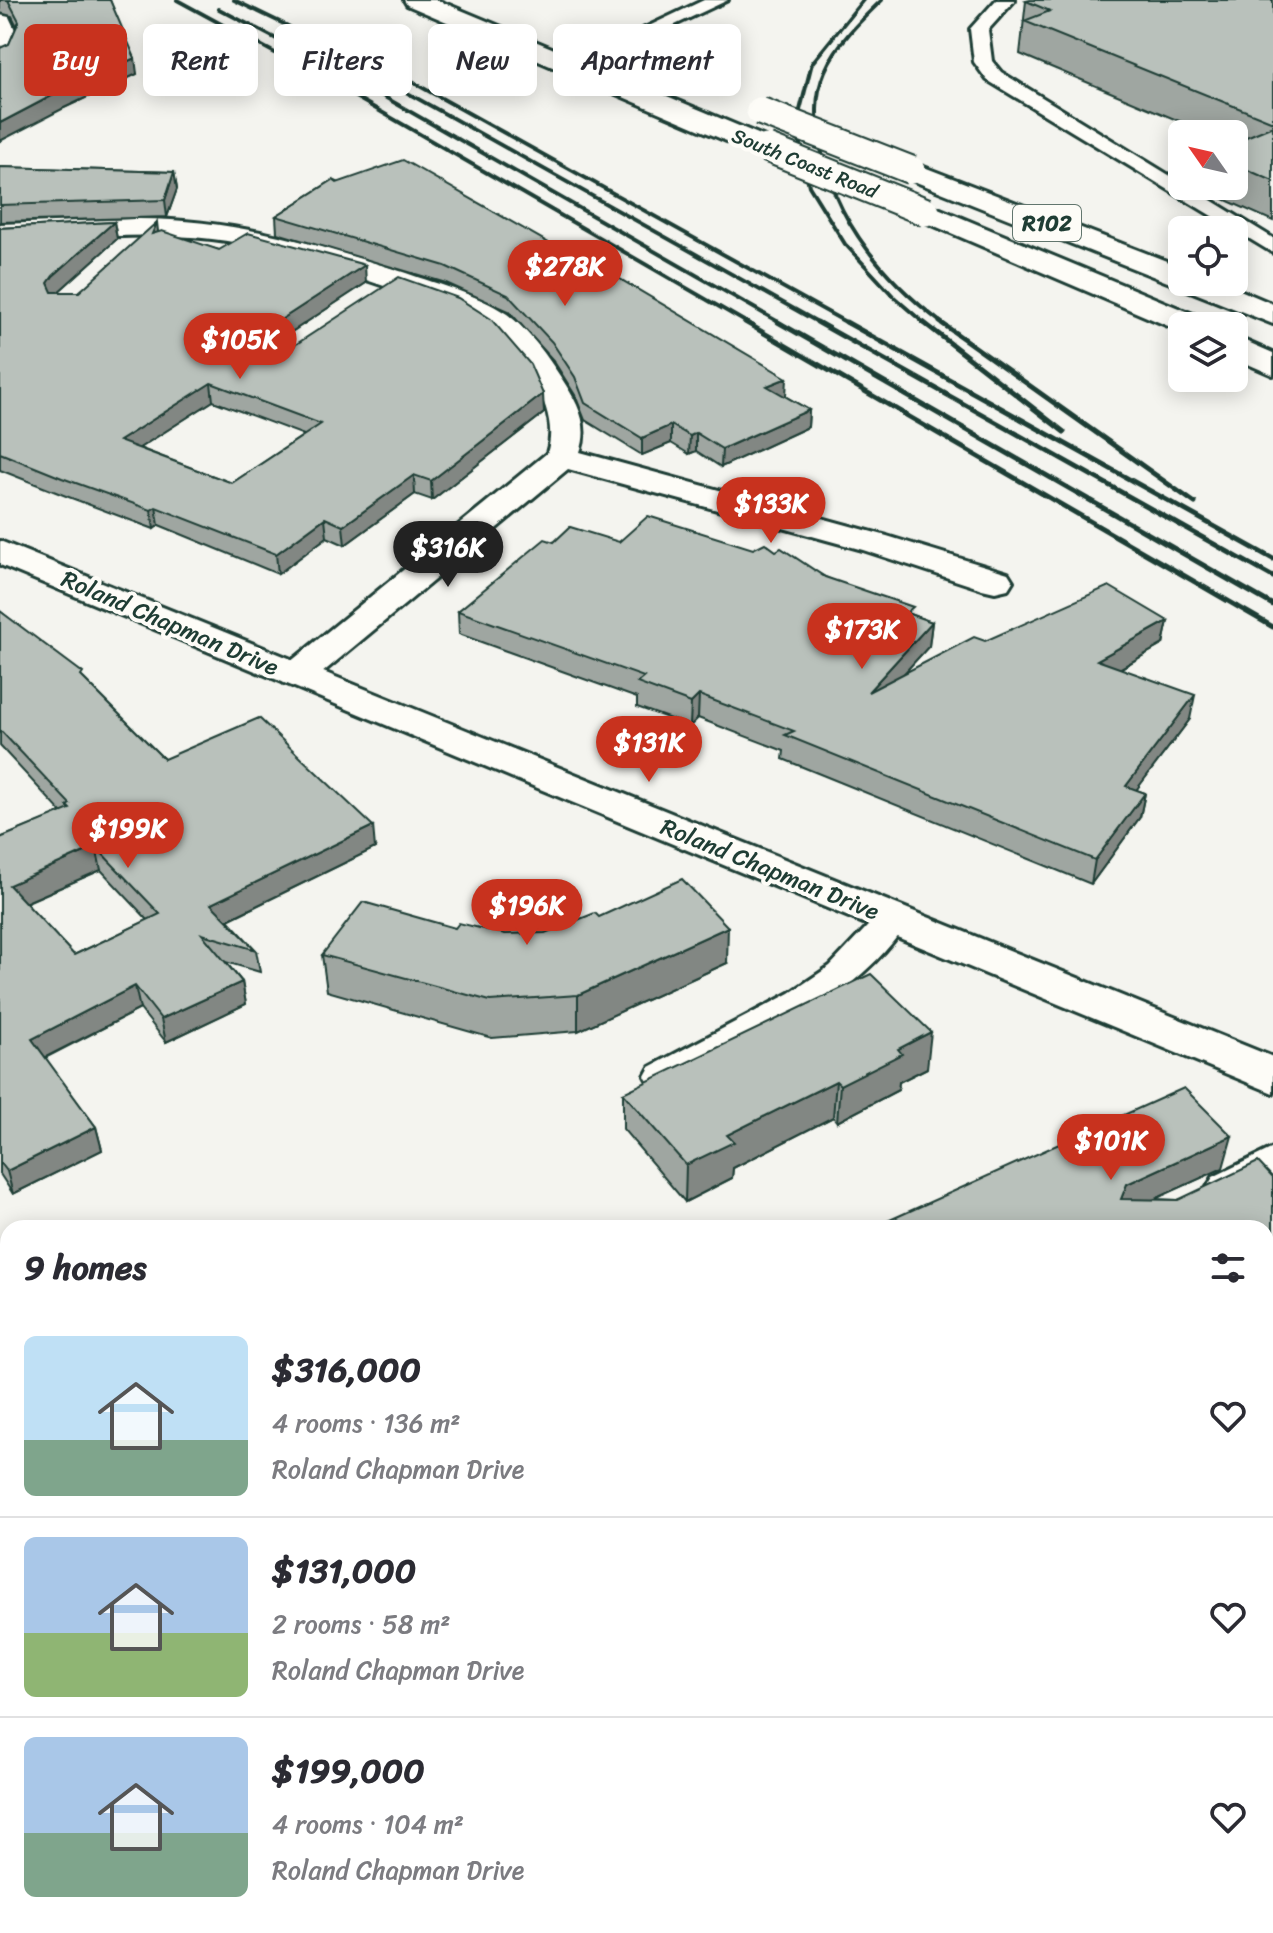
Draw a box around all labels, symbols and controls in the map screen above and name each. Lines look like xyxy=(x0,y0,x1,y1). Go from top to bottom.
chip: Buy xyxy=(24,24,127,96)
chip: Rent xyxy=(143,24,258,96)
chip: Filters xyxy=(274,24,412,96)
chip: New xyxy=(428,24,537,96)
chip: Apartment xyxy=(553,24,741,96)
street label: South Coast Road xyxy=(726,118,885,209)
north arrow xyxy=(1168,120,1248,200)
map controls xyxy=(1168,120,1248,392)
road number: R102 xyxy=(1013,205,1081,241)
button: locate xyxy=(1168,216,1248,296)
pin: $278K xyxy=(509,240,621,308)
text: $278K xyxy=(526,243,604,289)
button: layers xyxy=(1168,312,1248,392)
pin: $105K xyxy=(184,313,296,381)
text: $105K xyxy=(202,316,278,362)
pin: $133K xyxy=(715,477,827,545)
text: $133K xyxy=(734,480,808,526)
pin: $316K xyxy=(392,521,504,589)
text: $316K xyxy=(411,524,485,570)
street label: Roland Chapman Drive xyxy=(55,558,286,688)
pin: $173K xyxy=(806,603,918,671)
text: $173K xyxy=(825,606,899,652)
pin: $131K xyxy=(593,716,705,784)
text: $131K xyxy=(614,719,684,765)
pin: $199K xyxy=(72,802,184,870)
text: $199K xyxy=(90,805,166,851)
street label: Roland Chapman Drive xyxy=(654,806,886,932)
pin: $196K xyxy=(471,879,583,947)
text: $196K xyxy=(489,882,565,928)
pin: $101K xyxy=(1055,1114,1167,1182)
text: $101K xyxy=(1075,1117,1147,1163)
text: 9 homes xyxy=(24,1238,146,1298)
icon: filters xyxy=(1206,1246,1250,1290)
text: $316,000 xyxy=(272,1340,421,1400)
icon: home xyxy=(88,1368,184,1464)
icon: heart xyxy=(1206,1394,1250,1438)
text: 4 rooms · 136 m² xyxy=(272,1400,460,1446)
text: Roland Chapman Drive xyxy=(272,1446,524,1492)
text: $131,000 xyxy=(272,1541,416,1601)
icon: home xyxy=(88,1569,184,1665)
icon: heart xyxy=(1206,1595,1250,1639)
text: 2 rooms · 58 m² xyxy=(272,1601,450,1647)
text: Roland Chapman Drive xyxy=(272,1647,524,1693)
text: $199,000 xyxy=(272,1741,425,1801)
icon: home xyxy=(88,1769,184,1865)
icon: heart xyxy=(1206,1795,1250,1839)
text: 4 rooms · 104 m² xyxy=(272,1801,464,1847)
text: Roland Chapman Drive xyxy=(272,1847,524,1893)

